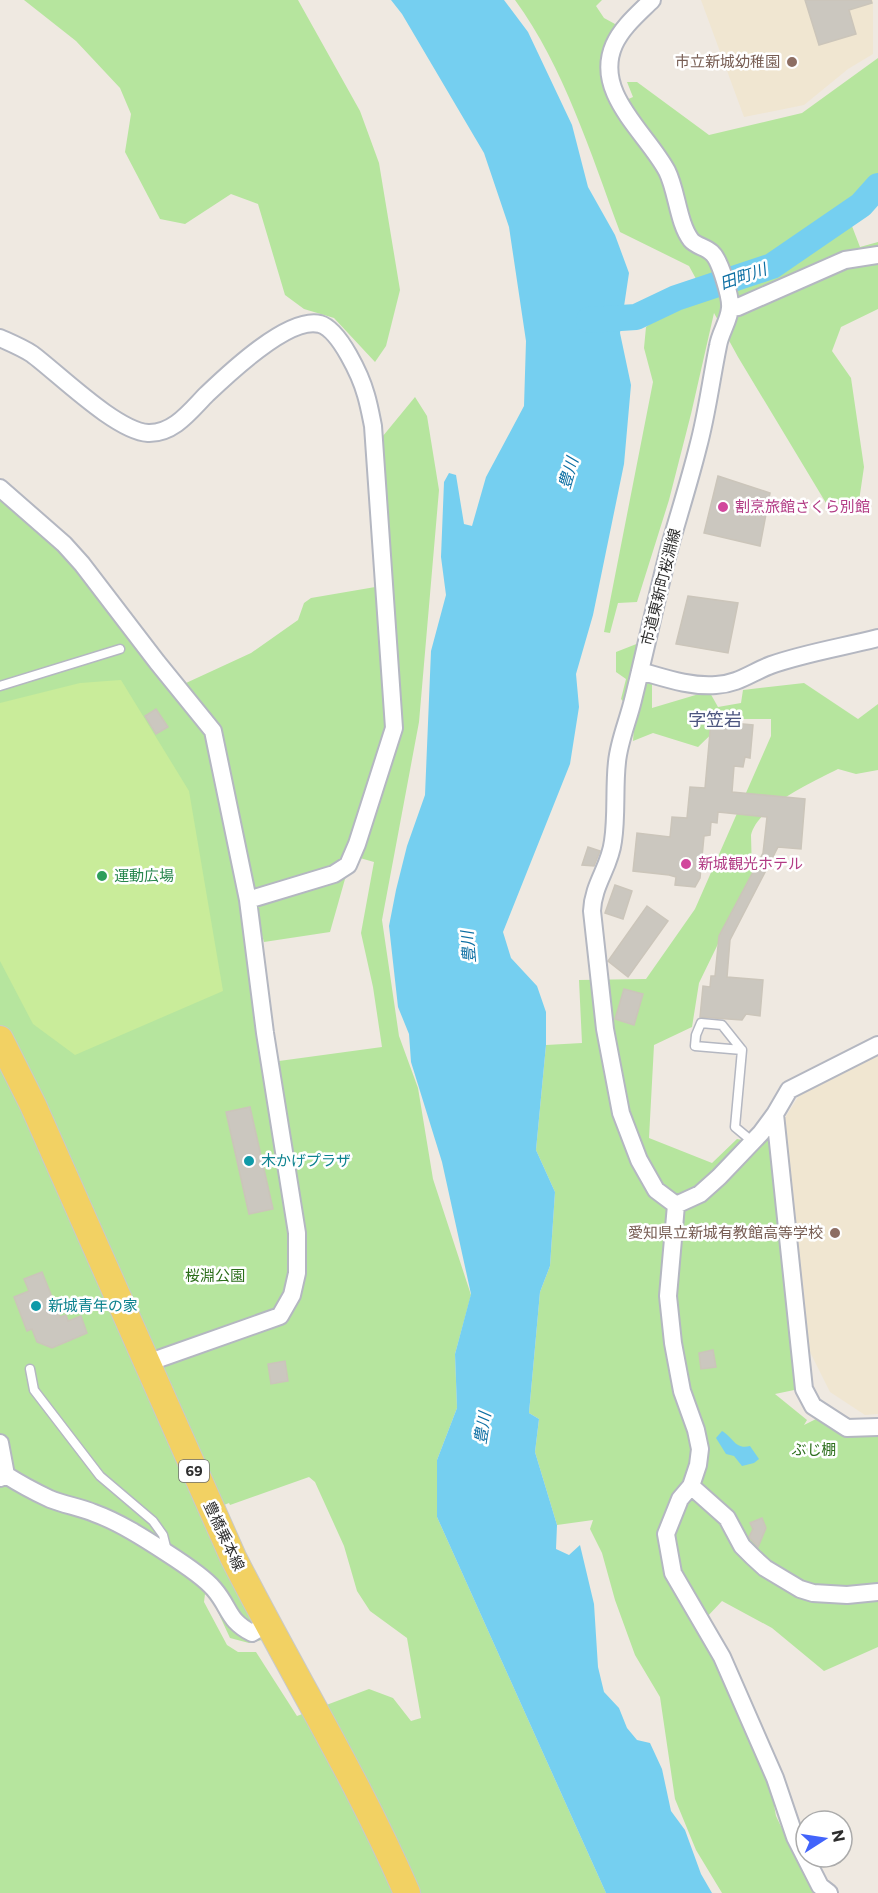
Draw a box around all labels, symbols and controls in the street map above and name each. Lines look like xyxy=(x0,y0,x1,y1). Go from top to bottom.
place label: 市立新城幼稚園 xyxy=(675,52,780,70)
marker: 市立新城幼稚園 xyxy=(785,55,799,69)
water label: 田町川 xyxy=(717,258,771,292)
water label: 豊川 xyxy=(554,453,582,491)
place label: 割烹旅館さくら別館 xyxy=(735,497,870,515)
marker: 割烹旅館さくら別館 xyxy=(716,500,730,514)
street label: 市道東新町桜淵線 xyxy=(637,526,683,647)
district label: 字笠岩 xyxy=(688,708,742,730)
place label: 新城観光ホテル xyxy=(698,854,803,872)
marker: 新城観光ホテル xyxy=(679,857,693,871)
place label: 運動広場 xyxy=(114,866,174,884)
marker: 運動広場 xyxy=(95,869,109,883)
water label: 豊川 xyxy=(456,928,478,964)
place label: 木かげプラザ xyxy=(261,1151,351,1169)
marker: 木かげプラザ xyxy=(242,1154,256,1168)
place label: 愛知県立新城有教館高等学校 xyxy=(628,1223,823,1241)
marker: 愛知県立新城有教館高等学校 xyxy=(828,1226,842,1240)
park label: 桜淵公園 xyxy=(185,1266,245,1284)
place label: 新城青年の家 xyxy=(48,1296,138,1314)
marker: 新城青年の家 xyxy=(29,1299,43,1313)
water label: 豊川 xyxy=(470,1409,494,1445)
park label: ぶじ棚 xyxy=(791,1440,837,1458)
road number: 69 xyxy=(179,1460,209,1482)
street label: 豊橋乗本線 xyxy=(201,1498,249,1573)
north arrow xyxy=(794,1809,854,1869)
text: N xyxy=(829,1828,850,1844)

